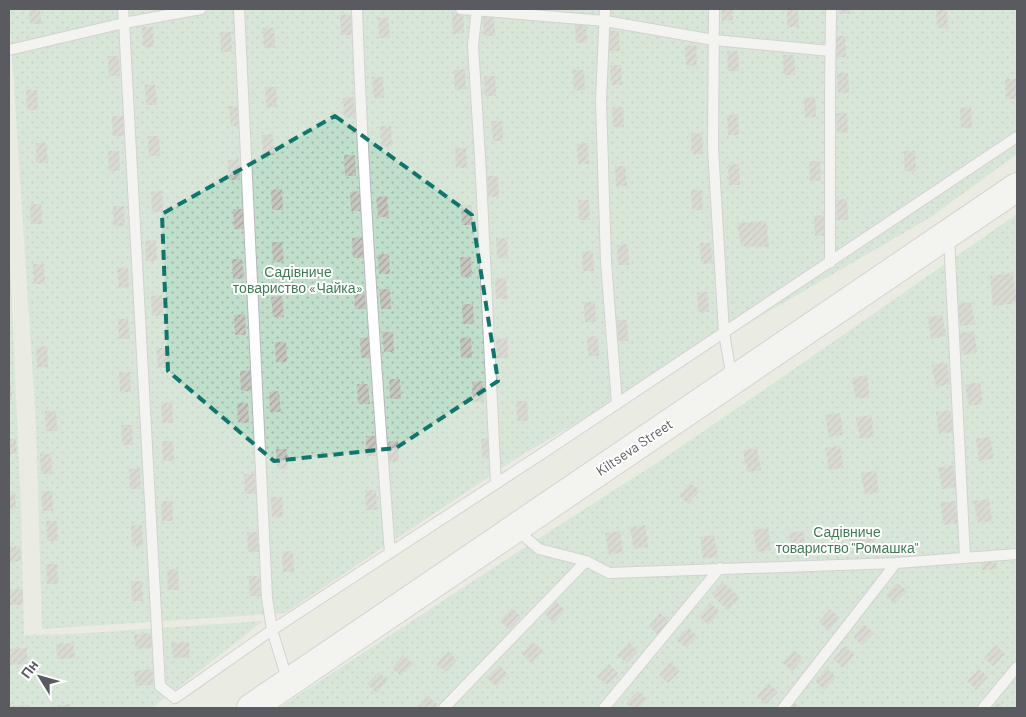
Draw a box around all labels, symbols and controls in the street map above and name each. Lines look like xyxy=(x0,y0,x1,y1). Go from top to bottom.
park label: Садівниче товариство «Чайка» xyxy=(233,263,363,296)
street label: Kiltseva Street xyxy=(592,415,676,479)
park label: Садівниче товариство "Ромашка" xyxy=(776,523,919,556)
north arrow xyxy=(15,652,65,702)
text: Пн xyxy=(17,656,42,681)

